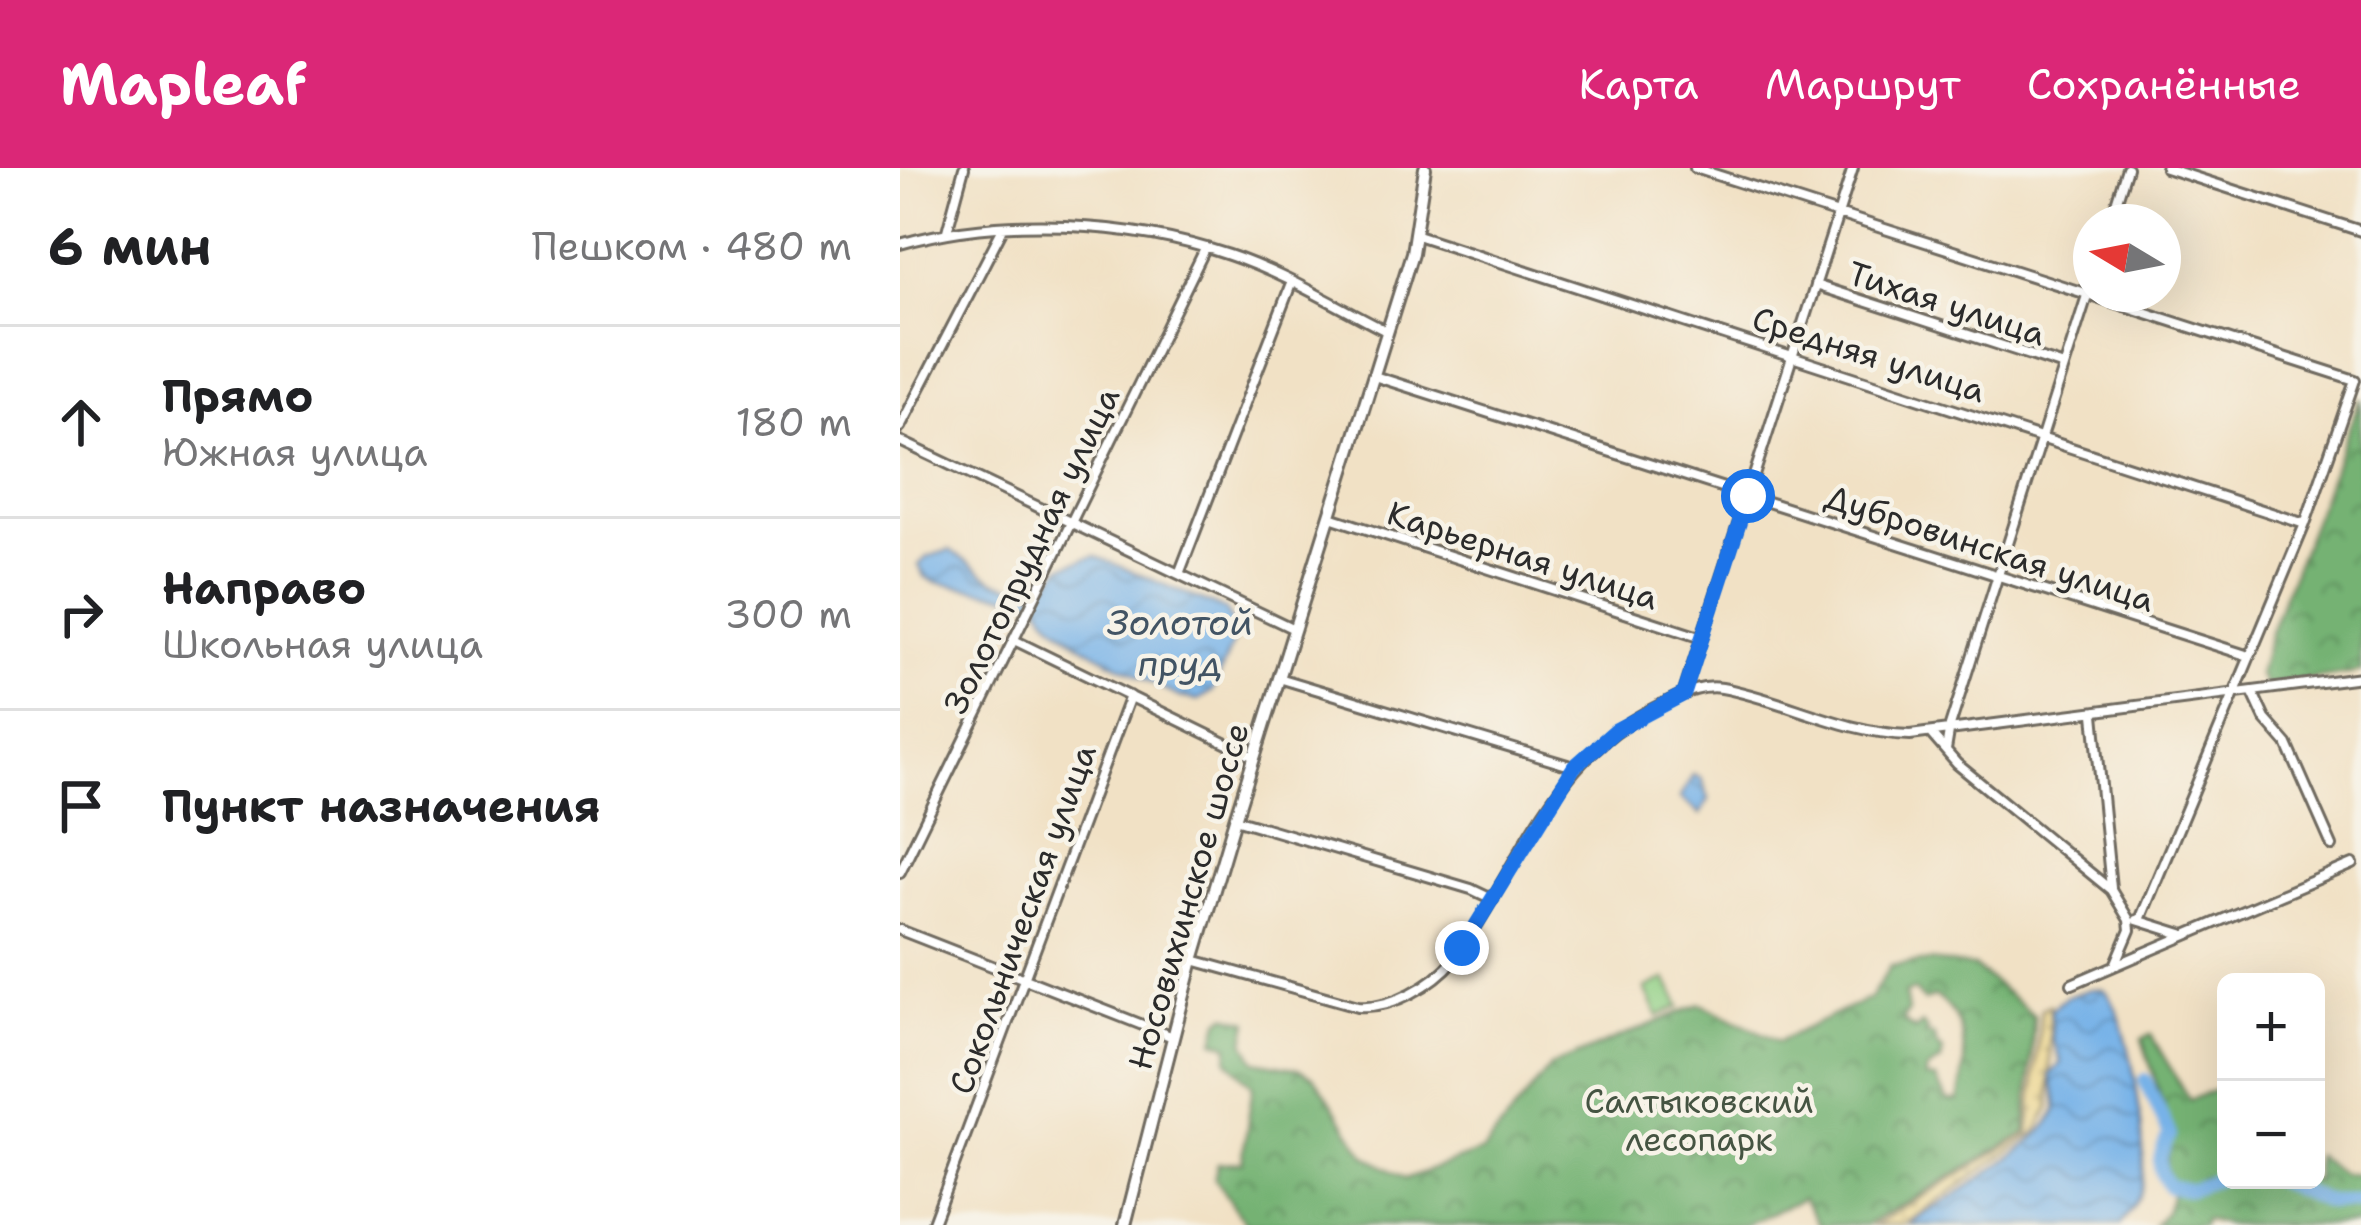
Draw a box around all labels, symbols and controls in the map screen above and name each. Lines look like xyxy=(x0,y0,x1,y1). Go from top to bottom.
text: Mapleaf xyxy=(60,46,307,122)
text: Карта xyxy=(1579,56,1699,112)
text: Маршрут xyxy=(1765,56,1961,112)
text: Сохранённые xyxy=(2027,56,2301,112)
north arrow xyxy=(2073,204,2181,312)
text: 6 мин xyxy=(48,212,212,280)
text: Пешком · 480 m xyxy=(532,220,852,272)
street label: Тихая улица xyxy=(1842,250,2051,357)
street label: Средняя улица xyxy=(1747,296,1991,413)
text: Прямо xyxy=(162,366,313,426)
street label: Золотопрудная улица xyxy=(933,379,1130,721)
icon: ahead xyxy=(48,389,114,455)
text: 180 m xyxy=(736,396,852,448)
text: Южная улица xyxy=(162,426,428,478)
route start xyxy=(1721,469,1775,523)
street label: Дубровинская улица xyxy=(1820,474,2160,623)
street label: Карьерная улица xyxy=(1382,490,1664,620)
text: Направо xyxy=(162,558,366,618)
icon: right xyxy=(48,581,114,647)
text: 300 m xyxy=(724,588,852,640)
water label: Золотой пруд xyxy=(1107,598,1253,688)
text: Школьная улица xyxy=(162,618,483,670)
street label: Носовихинское шоссе xyxy=(1117,717,1260,1075)
street label: Сокольническая улица xyxy=(938,738,1107,1100)
icon: arrive xyxy=(48,773,114,839)
text: Пункт назначения xyxy=(162,776,601,836)
route end xyxy=(1435,921,1489,975)
map controls xyxy=(2217,973,2325,1189)
button: + xyxy=(2217,973,2325,1081)
park label: Салтыковский лесопарк xyxy=(1584,1079,1814,1162)
button: − xyxy=(2217,1081,2325,1189)

